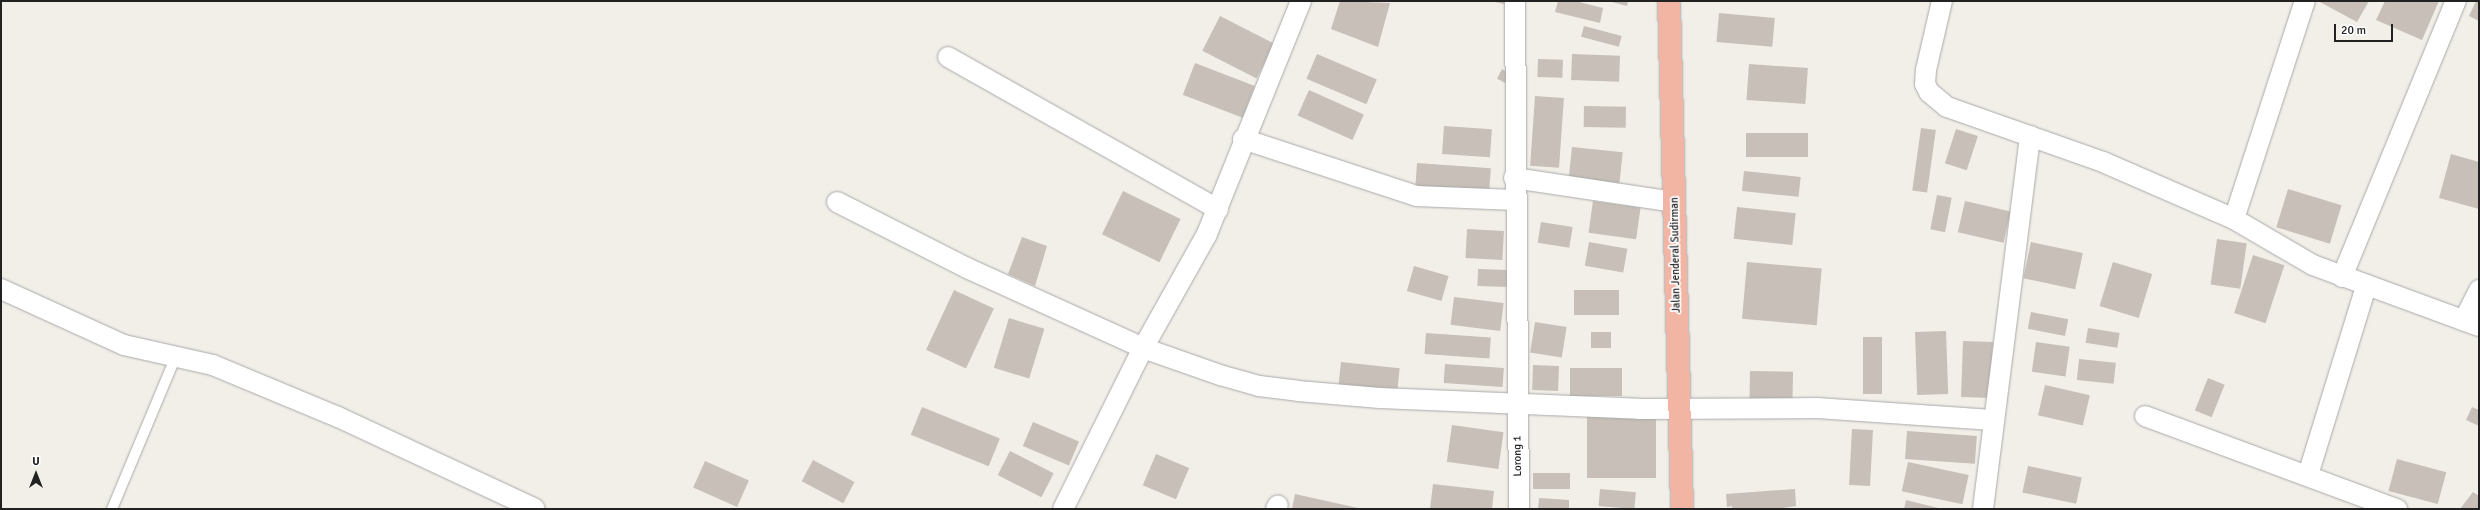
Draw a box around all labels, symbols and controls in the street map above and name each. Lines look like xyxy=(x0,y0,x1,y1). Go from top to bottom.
scale bar xyxy=(2336,16,2395,42)
text: 20 m xyxy=(2341,23,2366,38)
street label: Jalan Jenderal Sudirman xyxy=(1668,197,1684,313)
street label: Lorong 1 xyxy=(1511,435,1525,477)
north arrow xyxy=(16,454,56,494)
text: U xyxy=(32,455,40,468)

